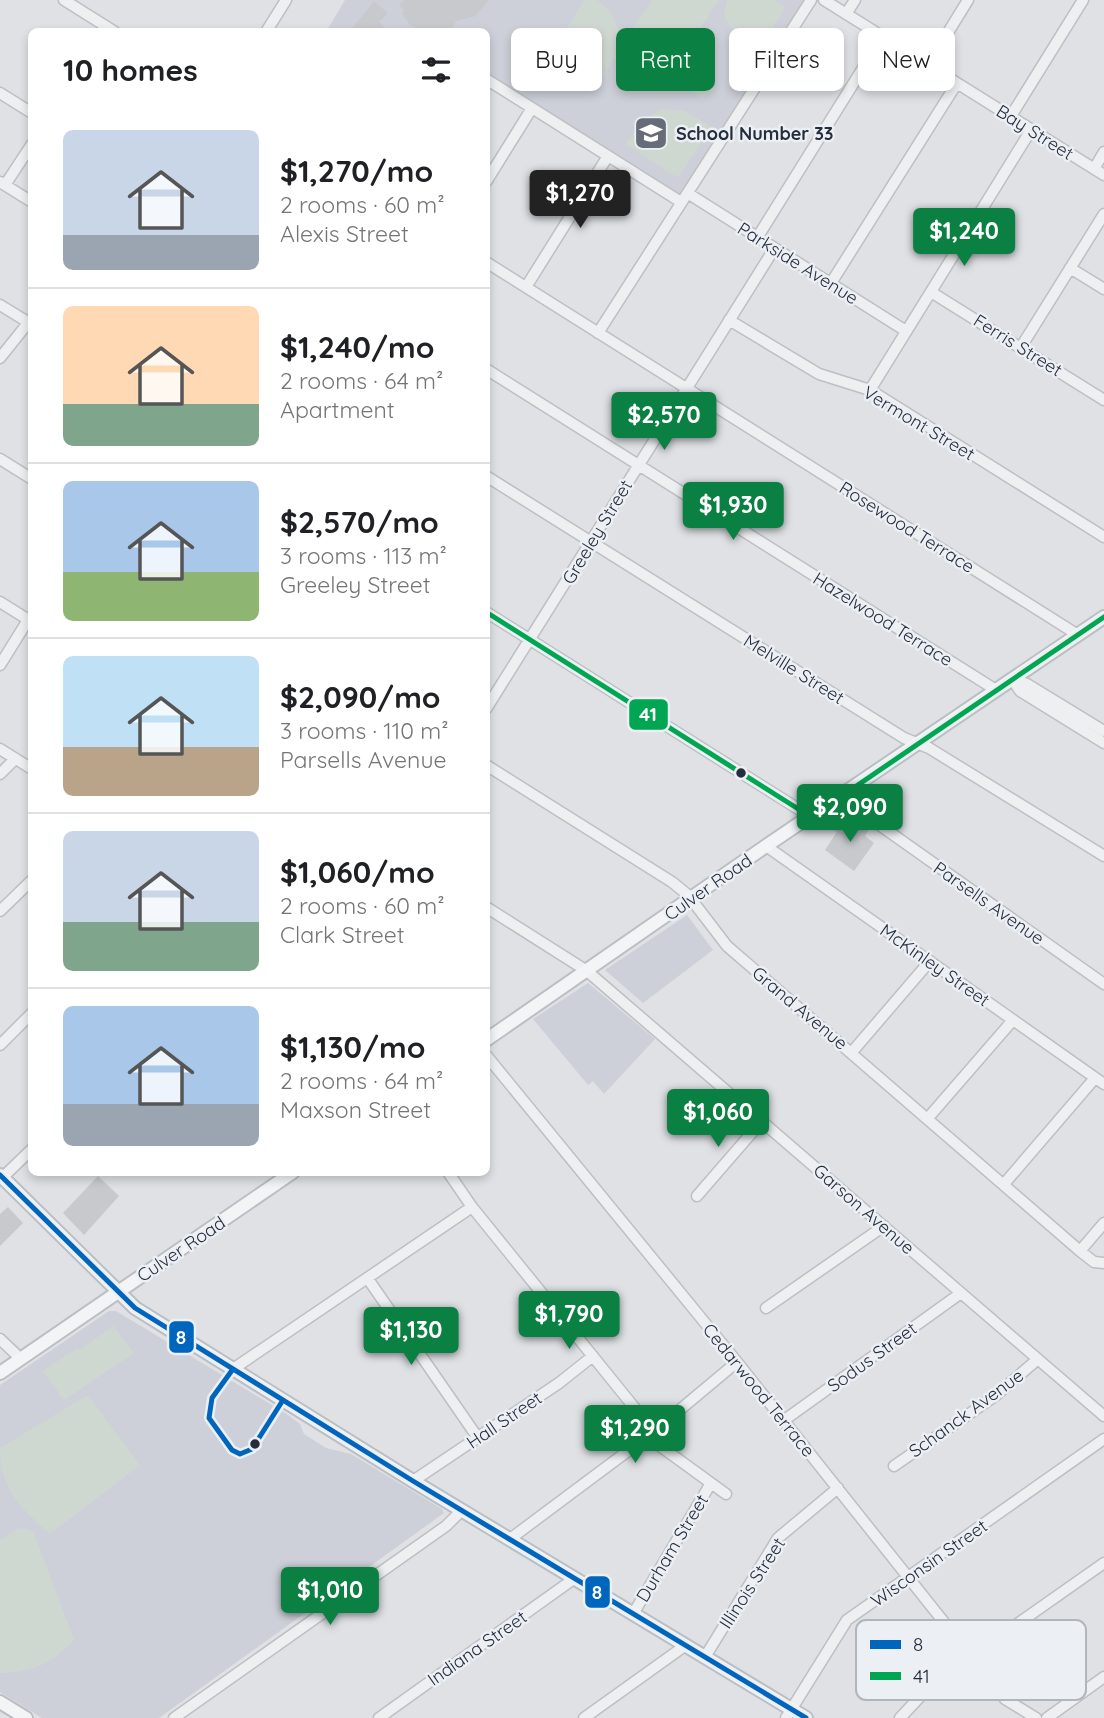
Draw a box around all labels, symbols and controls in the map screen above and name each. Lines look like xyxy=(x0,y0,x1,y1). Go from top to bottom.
chip: Buy xyxy=(511,28,602,91)
chip: Rent xyxy=(616,28,715,91)
chip: Filters xyxy=(729,28,844,91)
chip: New xyxy=(858,28,955,91)
text: 10 homes xyxy=(63,51,198,89)
icon: filters xyxy=(417,51,455,89)
street label: Bay Street xyxy=(992,99,1078,165)
school or university icon: School Number 33 xyxy=(632,114,670,152)
place label: School Number 33 xyxy=(676,122,834,145)
text: $1,270/mo xyxy=(280,152,433,190)
icon: home xyxy=(119,158,203,242)
pin: $1,270 xyxy=(523,170,637,230)
text: $1,270 xyxy=(546,178,614,207)
text: 2 rooms · 60 m² xyxy=(280,190,445,219)
pin: $1,240 xyxy=(907,208,1021,268)
text: $1,240 xyxy=(929,216,999,245)
street label: Parkside Avenue xyxy=(733,217,863,309)
text: Alexis Street xyxy=(280,219,409,248)
street label: Ferris Street xyxy=(969,309,1067,381)
text: $1,240/mo xyxy=(280,328,434,366)
icon: home xyxy=(119,334,203,418)
text: 2 rooms · 64 m² xyxy=(280,366,443,395)
street label: Vermont Street xyxy=(859,381,979,465)
pin: $2,570 xyxy=(607,392,721,452)
text: Apartment xyxy=(280,395,394,424)
text: $2,570 xyxy=(627,400,701,429)
street label: Greeley Street xyxy=(557,476,637,588)
street label: Rosewood Terrace xyxy=(835,476,979,578)
pin: $1,930 xyxy=(676,482,790,542)
text: $1,930 xyxy=(699,490,767,519)
text: $2,570/mo xyxy=(280,503,439,541)
icon: home xyxy=(119,509,203,593)
text: 3 rooms · 113 m² xyxy=(280,541,447,570)
street label: Hazelwood Terrace xyxy=(809,567,957,671)
text: Greeley Street xyxy=(280,570,430,599)
street label: Melville Street xyxy=(739,629,849,709)
text: $2,090/mo xyxy=(280,678,441,716)
icon: home xyxy=(119,684,203,768)
line badge: 41 xyxy=(628,698,669,731)
text: 41 xyxy=(639,702,657,726)
text: 3 rooms · 110 m² xyxy=(280,716,449,745)
text: Parsells Avenue xyxy=(280,745,446,774)
unlabelled marker xyxy=(734,766,748,780)
pin: $2,090 xyxy=(793,784,907,844)
text: $2,090 xyxy=(813,792,887,821)
street label: Culver Road xyxy=(660,848,756,926)
text: $1,060/mo xyxy=(280,853,435,891)
street label: Parsells Avenue xyxy=(929,856,1049,950)
icon: home xyxy=(119,859,203,943)
text: 2 rooms · 60 m² xyxy=(280,891,445,920)
street label: McKinley Street xyxy=(876,919,994,1011)
text: Clark Street xyxy=(280,920,405,949)
street label: Grand Avenue xyxy=(747,961,853,1055)
text: $1,130/mo xyxy=(280,1028,425,1066)
icon: home xyxy=(119,1034,203,1118)
text: 2 rooms · 64 m² xyxy=(280,1066,443,1095)
pin: $1,060 xyxy=(661,1090,775,1149)
text: Maxson Street xyxy=(280,1095,431,1124)
text: $1,060 xyxy=(683,1097,753,1126)
street label: Garson Avenue xyxy=(809,1159,919,1259)
street label: Culver Road xyxy=(132,1211,230,1287)
pin: $1,790 xyxy=(512,1292,626,1351)
text: $1,790 xyxy=(535,1299,603,1328)
pin: $1,130 xyxy=(354,1308,468,1367)
text: $1,130 xyxy=(380,1315,442,1344)
street label: Sodus Street xyxy=(823,1317,921,1397)
street label: Cedarwood Terrace xyxy=(698,1318,820,1462)
line badge: 8 xyxy=(168,1320,195,1354)
text: 8 xyxy=(176,1325,186,1349)
street label: Schanck Avenue xyxy=(904,1364,1028,1462)
street label: Hall Street xyxy=(462,1386,546,1454)
pin: $1,290 xyxy=(578,1406,692,1465)
text: $1,290 xyxy=(600,1413,670,1442)
unlabelled marker xyxy=(248,1437,262,1451)
street label: Durham Street xyxy=(631,1490,713,1606)
street label: Wisconsin Street xyxy=(866,1514,992,1612)
street label: Illinois Street xyxy=(714,1533,790,1633)
pin: $1,010 xyxy=(273,1568,387,1627)
text: $1,010 xyxy=(297,1575,363,1604)
line badge: 8 xyxy=(584,1575,611,1609)
text: 8 xyxy=(592,1580,602,1604)
street label: Indiana Street xyxy=(423,1605,531,1691)
legend xyxy=(856,1620,1086,1700)
text: 8 xyxy=(913,1632,923,1656)
text: 41 xyxy=(913,1664,930,1688)

